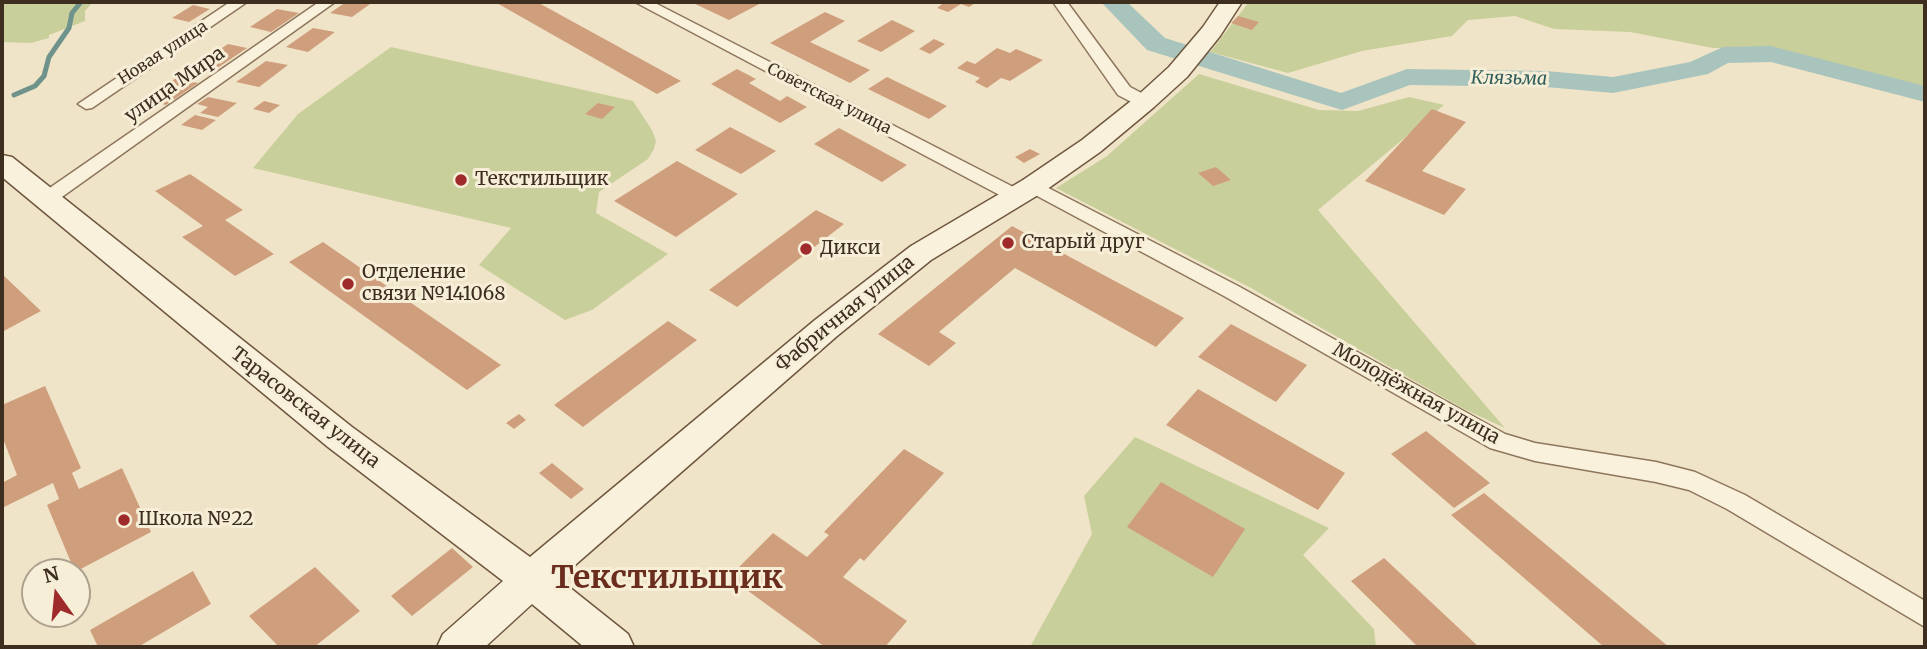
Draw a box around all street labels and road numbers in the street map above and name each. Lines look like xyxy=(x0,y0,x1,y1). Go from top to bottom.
street label: Новая улица xyxy=(115,17,211,89)
street label: улица Мира xyxy=(121,42,229,128)
street label: Советская улица xyxy=(764,59,894,139)
street label: Фабричная улица xyxy=(771,251,919,377)
street label: Молодёжная улица xyxy=(1328,339,1504,449)
street label: Тарасовская улица xyxy=(226,343,384,473)

